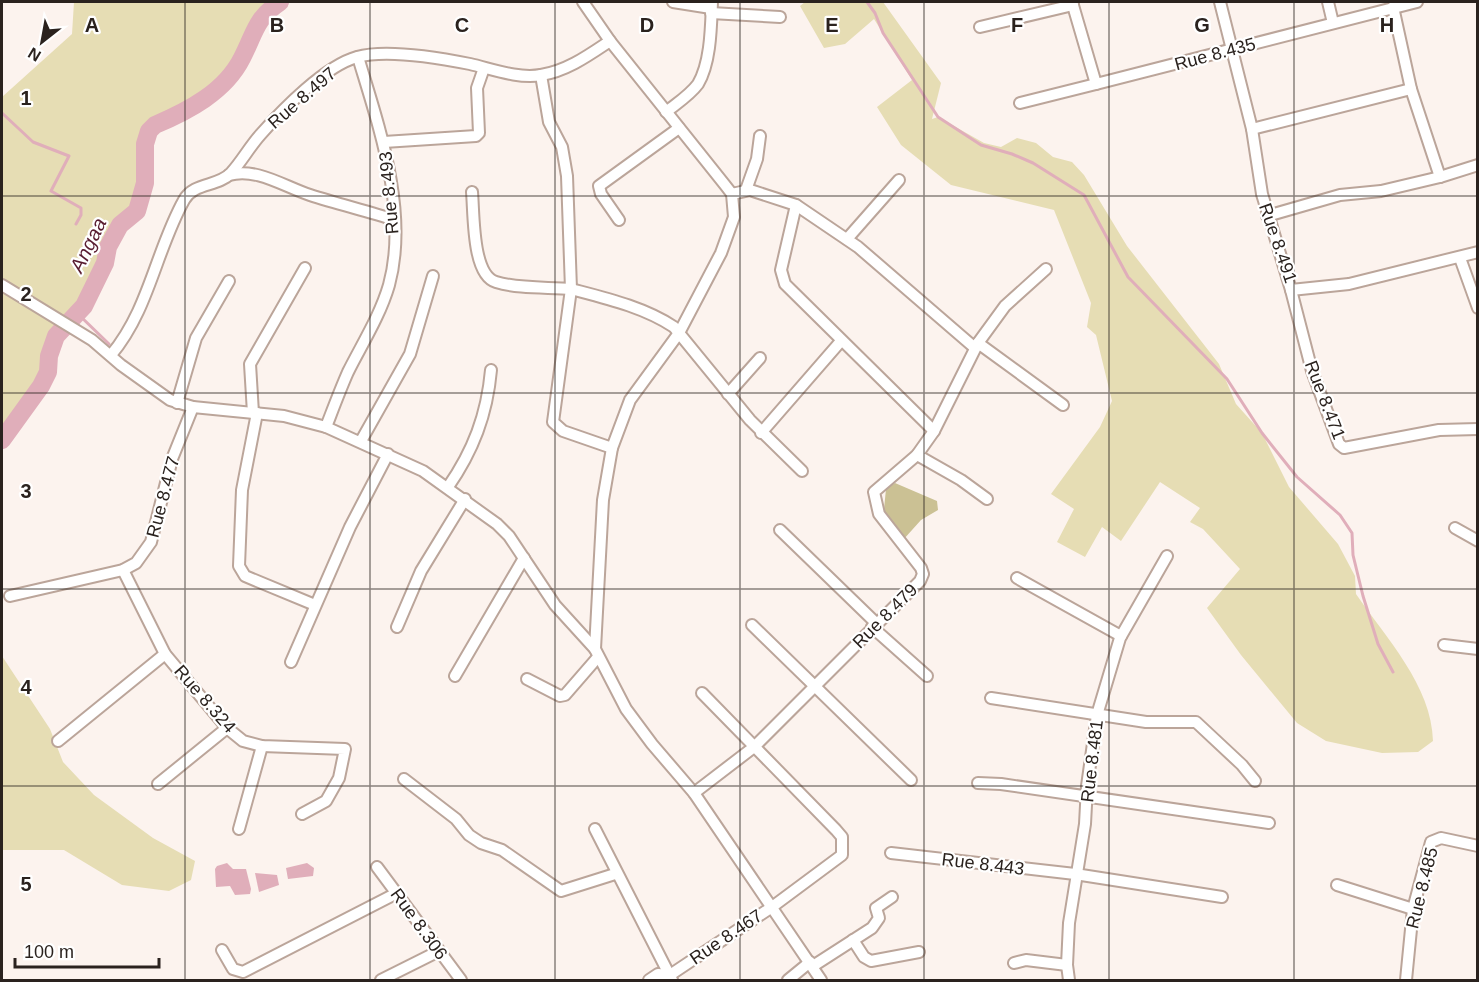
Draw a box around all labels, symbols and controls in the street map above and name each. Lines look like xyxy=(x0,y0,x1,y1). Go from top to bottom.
north arrow xyxy=(12,12,72,72)
text: A xyxy=(85,14,99,36)
text: B xyxy=(270,14,284,36)
text: C xyxy=(455,14,469,36)
text: D xyxy=(640,14,654,36)
text: E xyxy=(825,14,839,36)
text: F xyxy=(1011,14,1023,36)
text: G xyxy=(1194,14,1210,36)
text: H xyxy=(1380,14,1394,36)
street label: Rue 8.435 xyxy=(1172,34,1258,74)
text: N xyxy=(25,44,44,65)
street label: Rue 8.497 xyxy=(264,63,340,133)
text: 1 xyxy=(20,87,32,109)
street label: Rue 8.493 xyxy=(375,151,403,235)
street label: Rue 8.491 xyxy=(1255,200,1301,286)
water label: Angaa xyxy=(65,214,111,277)
text: 2 xyxy=(20,283,32,305)
street label: Rue 8.471 xyxy=(1301,358,1349,442)
street label: Rue 8.477 xyxy=(143,454,183,540)
text: 3 xyxy=(20,480,32,502)
street label: Rue 8.479 xyxy=(849,580,921,652)
street label: Rue 8.324 xyxy=(170,661,240,737)
text: 4 xyxy=(20,676,32,698)
street label: Rue 8.481 xyxy=(1077,719,1107,803)
street label: Rue 8.485 xyxy=(1402,845,1442,931)
street label: Rue 8.443 xyxy=(941,849,1025,879)
text: 5 xyxy=(20,873,32,895)
street label: Rue 8.306 xyxy=(386,885,452,963)
street label: Rue 8.467 xyxy=(686,905,766,969)
scale bar xyxy=(15,931,159,969)
text: 100 m xyxy=(24,942,74,962)

